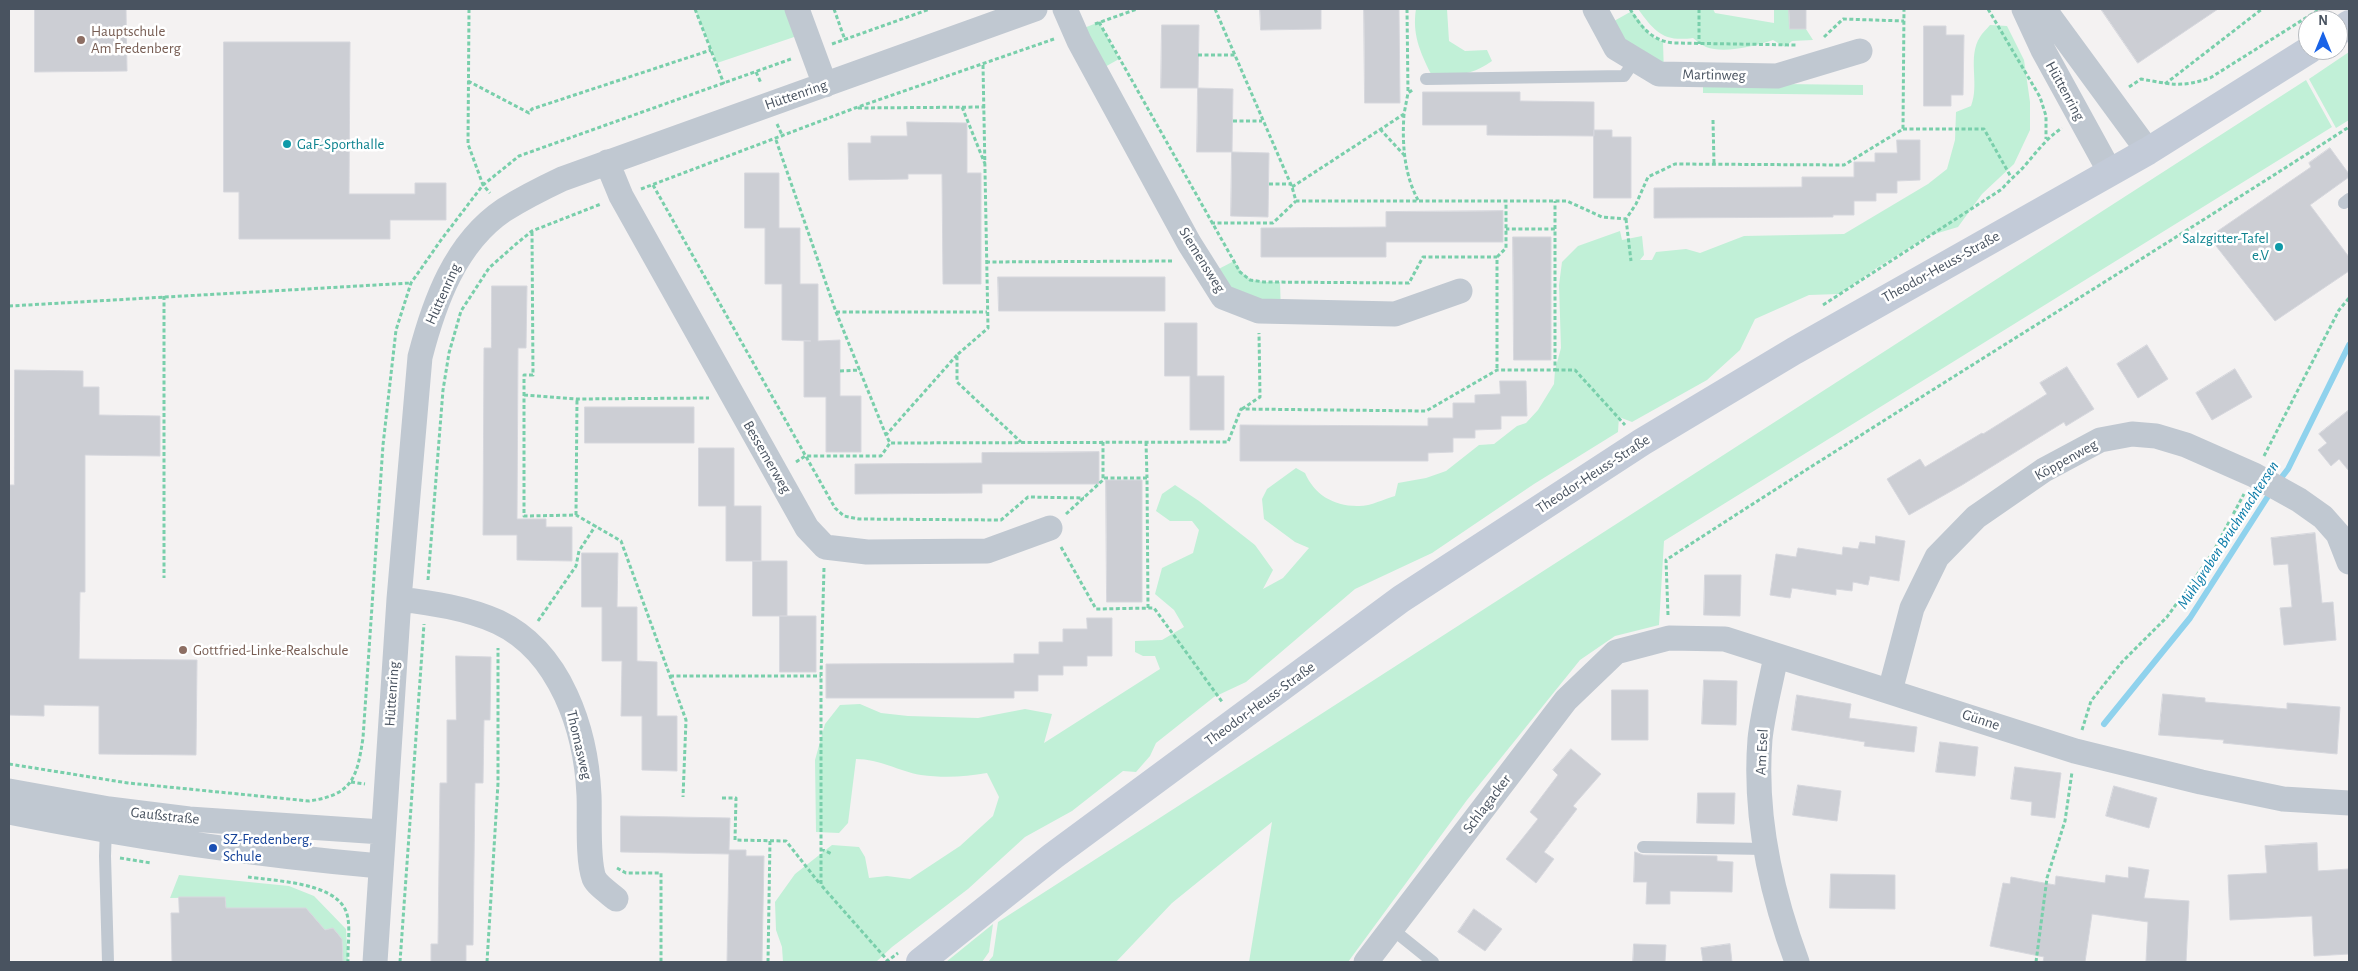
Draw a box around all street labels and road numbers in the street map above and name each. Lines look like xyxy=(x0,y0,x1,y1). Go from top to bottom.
street label: Hüttenring xyxy=(2041,58,2089,124)
street label: Martinweg xyxy=(1682,65,1746,85)
street label: Hüttenring xyxy=(762,76,830,114)
street label: Siemensweg xyxy=(1175,224,1229,296)
street label: Theodor-Heuss-Straße xyxy=(1879,227,2003,307)
street label: Hüttenring xyxy=(422,261,464,327)
street label: Bessemerweg xyxy=(739,418,795,496)
street label: Theodor-Heuss-Straße xyxy=(1533,431,1653,517)
street label: Köppenweg xyxy=(2032,435,2100,485)
street label: Theodor-Heuss-Straße xyxy=(1201,658,1319,750)
street label: Hüttenring xyxy=(381,661,403,727)
street label: Günne xyxy=(1960,706,2002,734)
street label: Thomasweg xyxy=(562,709,596,781)
street label: Am Esel xyxy=(1752,728,1772,776)
street label: Schlagacker xyxy=(1459,771,1515,837)
street label: Gaußstraße xyxy=(130,803,200,829)

